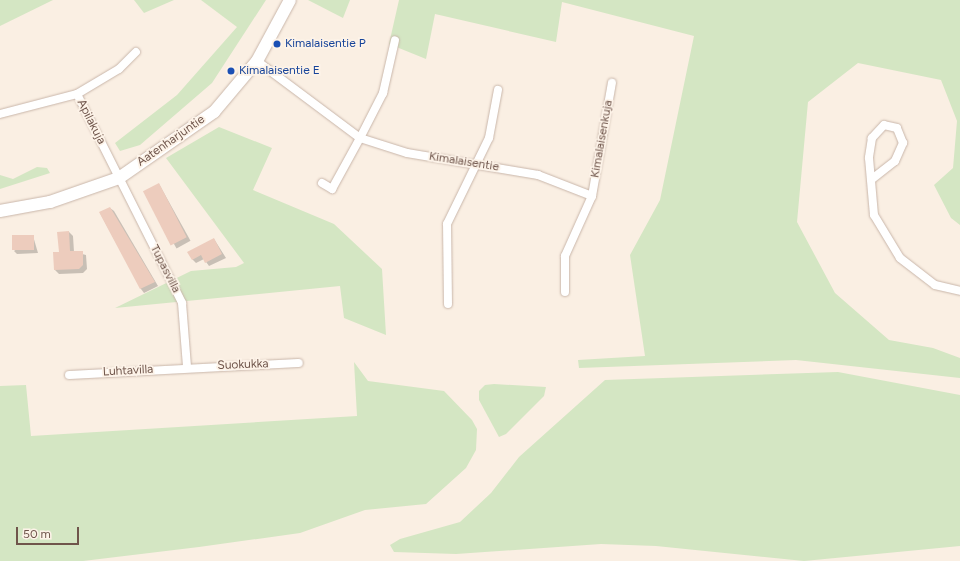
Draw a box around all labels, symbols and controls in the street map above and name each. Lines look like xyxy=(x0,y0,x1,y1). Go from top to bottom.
place label: Kimalaisentie P xyxy=(285,37,366,51)
marker: Kimalaisentie P xyxy=(272,39,282,49)
place label: Kimalaisentie E xyxy=(239,64,320,78)
marker: Kimalaisentie E xyxy=(226,66,236,76)
street label: Apilakuja xyxy=(74,97,108,147)
street label: Kimalaisenkuja xyxy=(588,99,616,179)
street label: Aatenharjuntie xyxy=(134,112,208,170)
street label: Kimalaisentie xyxy=(428,149,500,175)
street label: Tupasvilla xyxy=(147,243,183,295)
street label: Suokukka xyxy=(217,357,269,373)
street label: Luhtavilla xyxy=(102,362,154,380)
scale bar xyxy=(18,519,81,545)
text: 50 m xyxy=(23,527,51,541)

